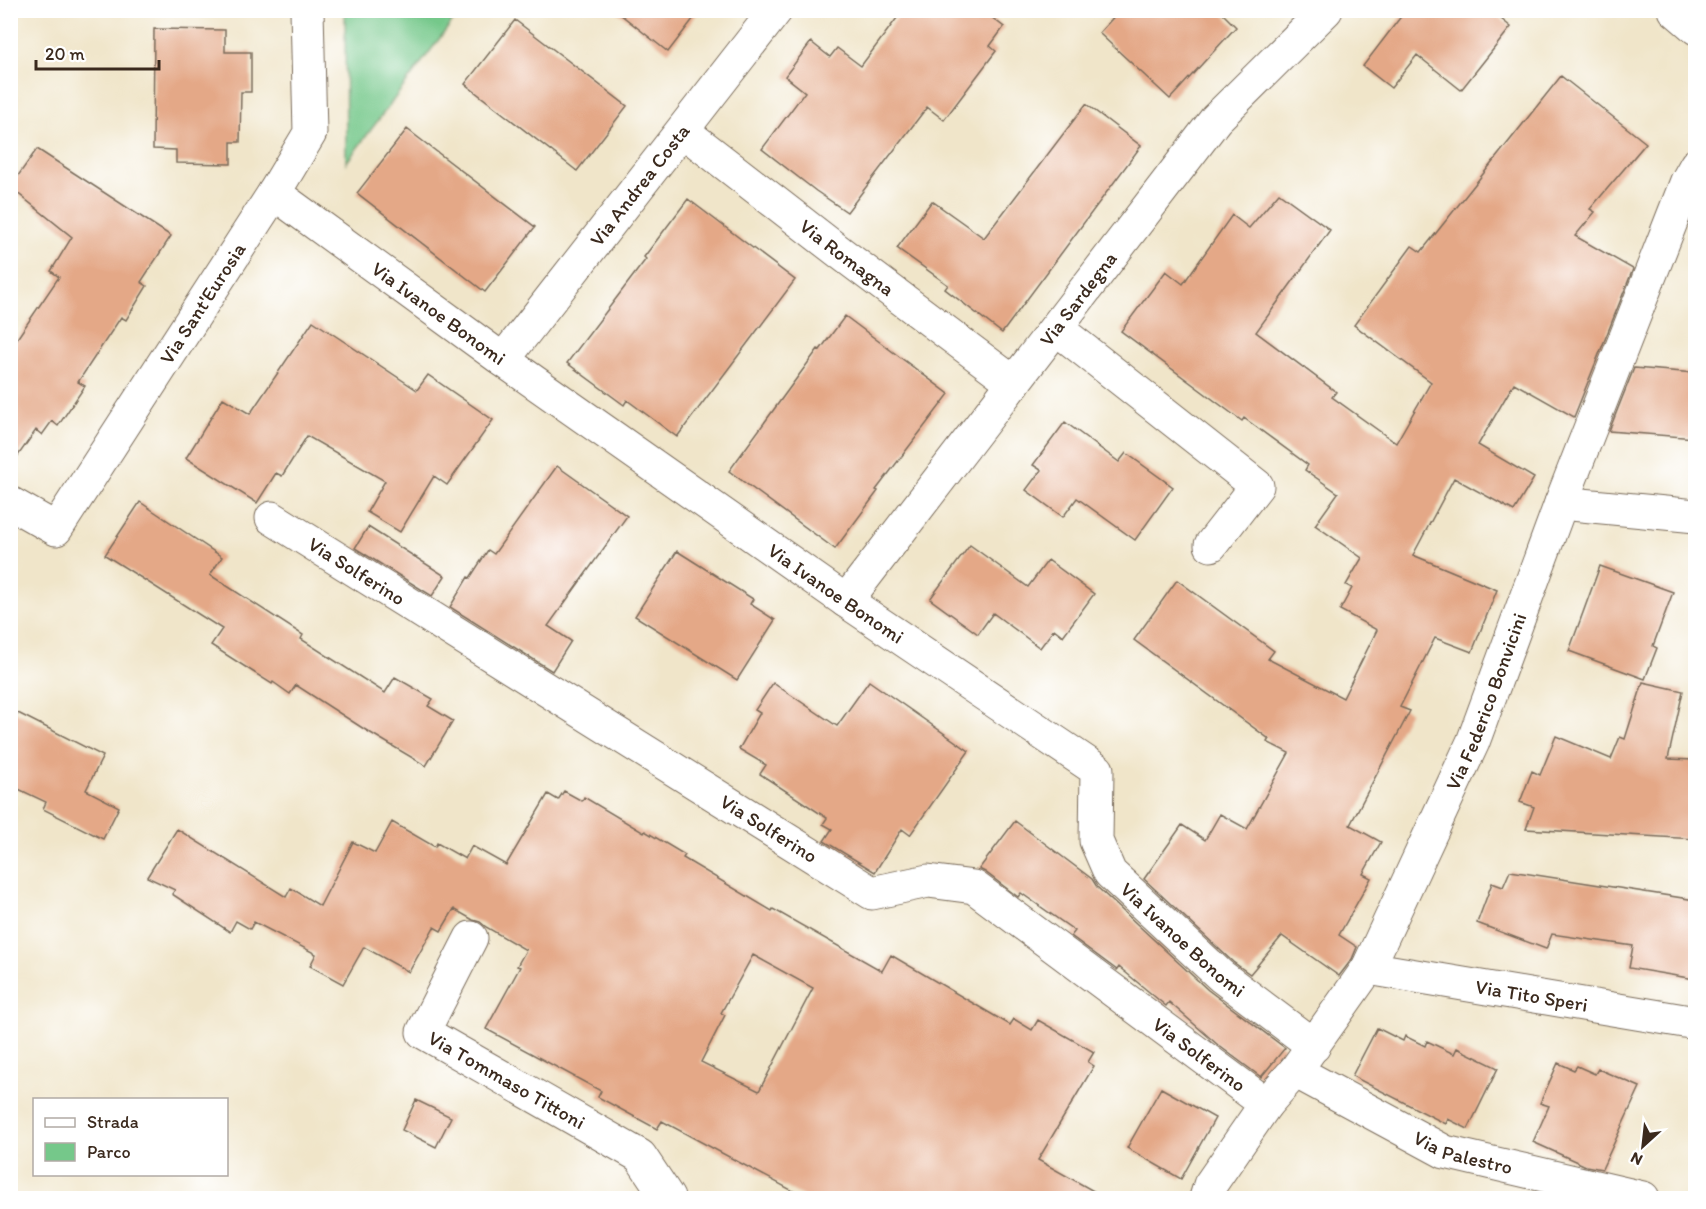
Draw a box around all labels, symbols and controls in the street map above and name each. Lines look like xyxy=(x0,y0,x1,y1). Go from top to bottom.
scale bar xyxy=(36,33,159,71)
text: 20 m xyxy=(45,43,85,65)
street label: Via Andrea Costa xyxy=(584,119,695,251)
street label: Via Romagna xyxy=(795,214,899,301)
street label: Via Sant'Eurosia xyxy=(154,237,251,368)
street label: Via Sardegna xyxy=(1034,247,1122,351)
street label: Via Ivanoe Bonomi xyxy=(367,256,511,370)
street label: Via Solferino xyxy=(304,532,410,610)
street label: Via Ivanoe Bonomi xyxy=(763,538,909,649)
street label: Via Federico Bonvicini xyxy=(1440,610,1531,794)
street label: Via Solferino xyxy=(716,789,822,868)
street label: Via Ivanoe Bonomi xyxy=(1116,877,1250,1002)
street label: Via Tito Speri xyxy=(1474,974,1590,1017)
street label: Via Solferino xyxy=(1148,1012,1251,1097)
street label: Via Tommaso Tittoni xyxy=(424,1026,590,1134)
legend xyxy=(33,1098,228,1176)
text: Strada xyxy=(87,1111,139,1133)
north arrow xyxy=(1613,1116,1673,1176)
street label: Via Palestro xyxy=(1409,1125,1515,1179)
text: Parco xyxy=(87,1141,131,1163)
text: N xyxy=(1627,1148,1646,1170)

